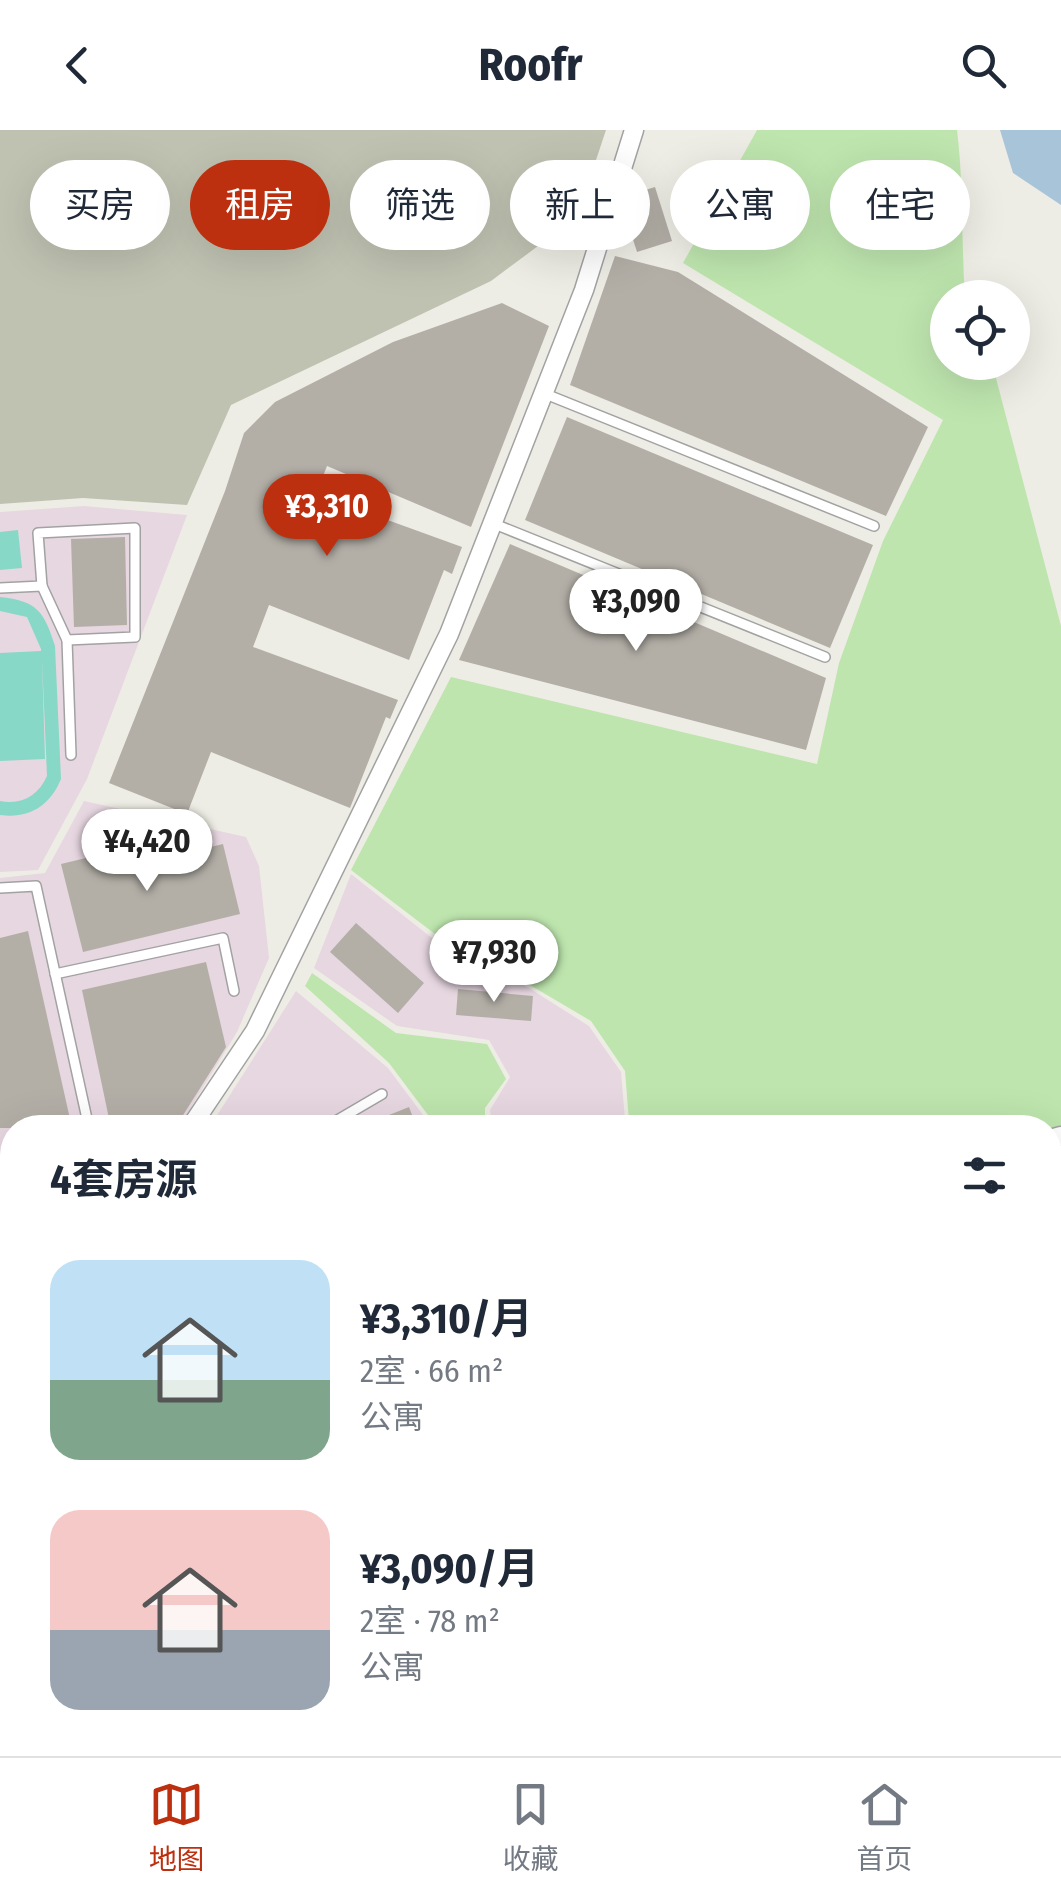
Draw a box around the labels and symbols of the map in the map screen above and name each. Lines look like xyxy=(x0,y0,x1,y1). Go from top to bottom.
pin: ¥3,310 xyxy=(246,474,408,559)
pin: ¥3,090 xyxy=(555,569,717,654)
pin: ¥4,420 xyxy=(66,809,228,894)
pin: ¥7,930 xyxy=(413,920,575,1005)

